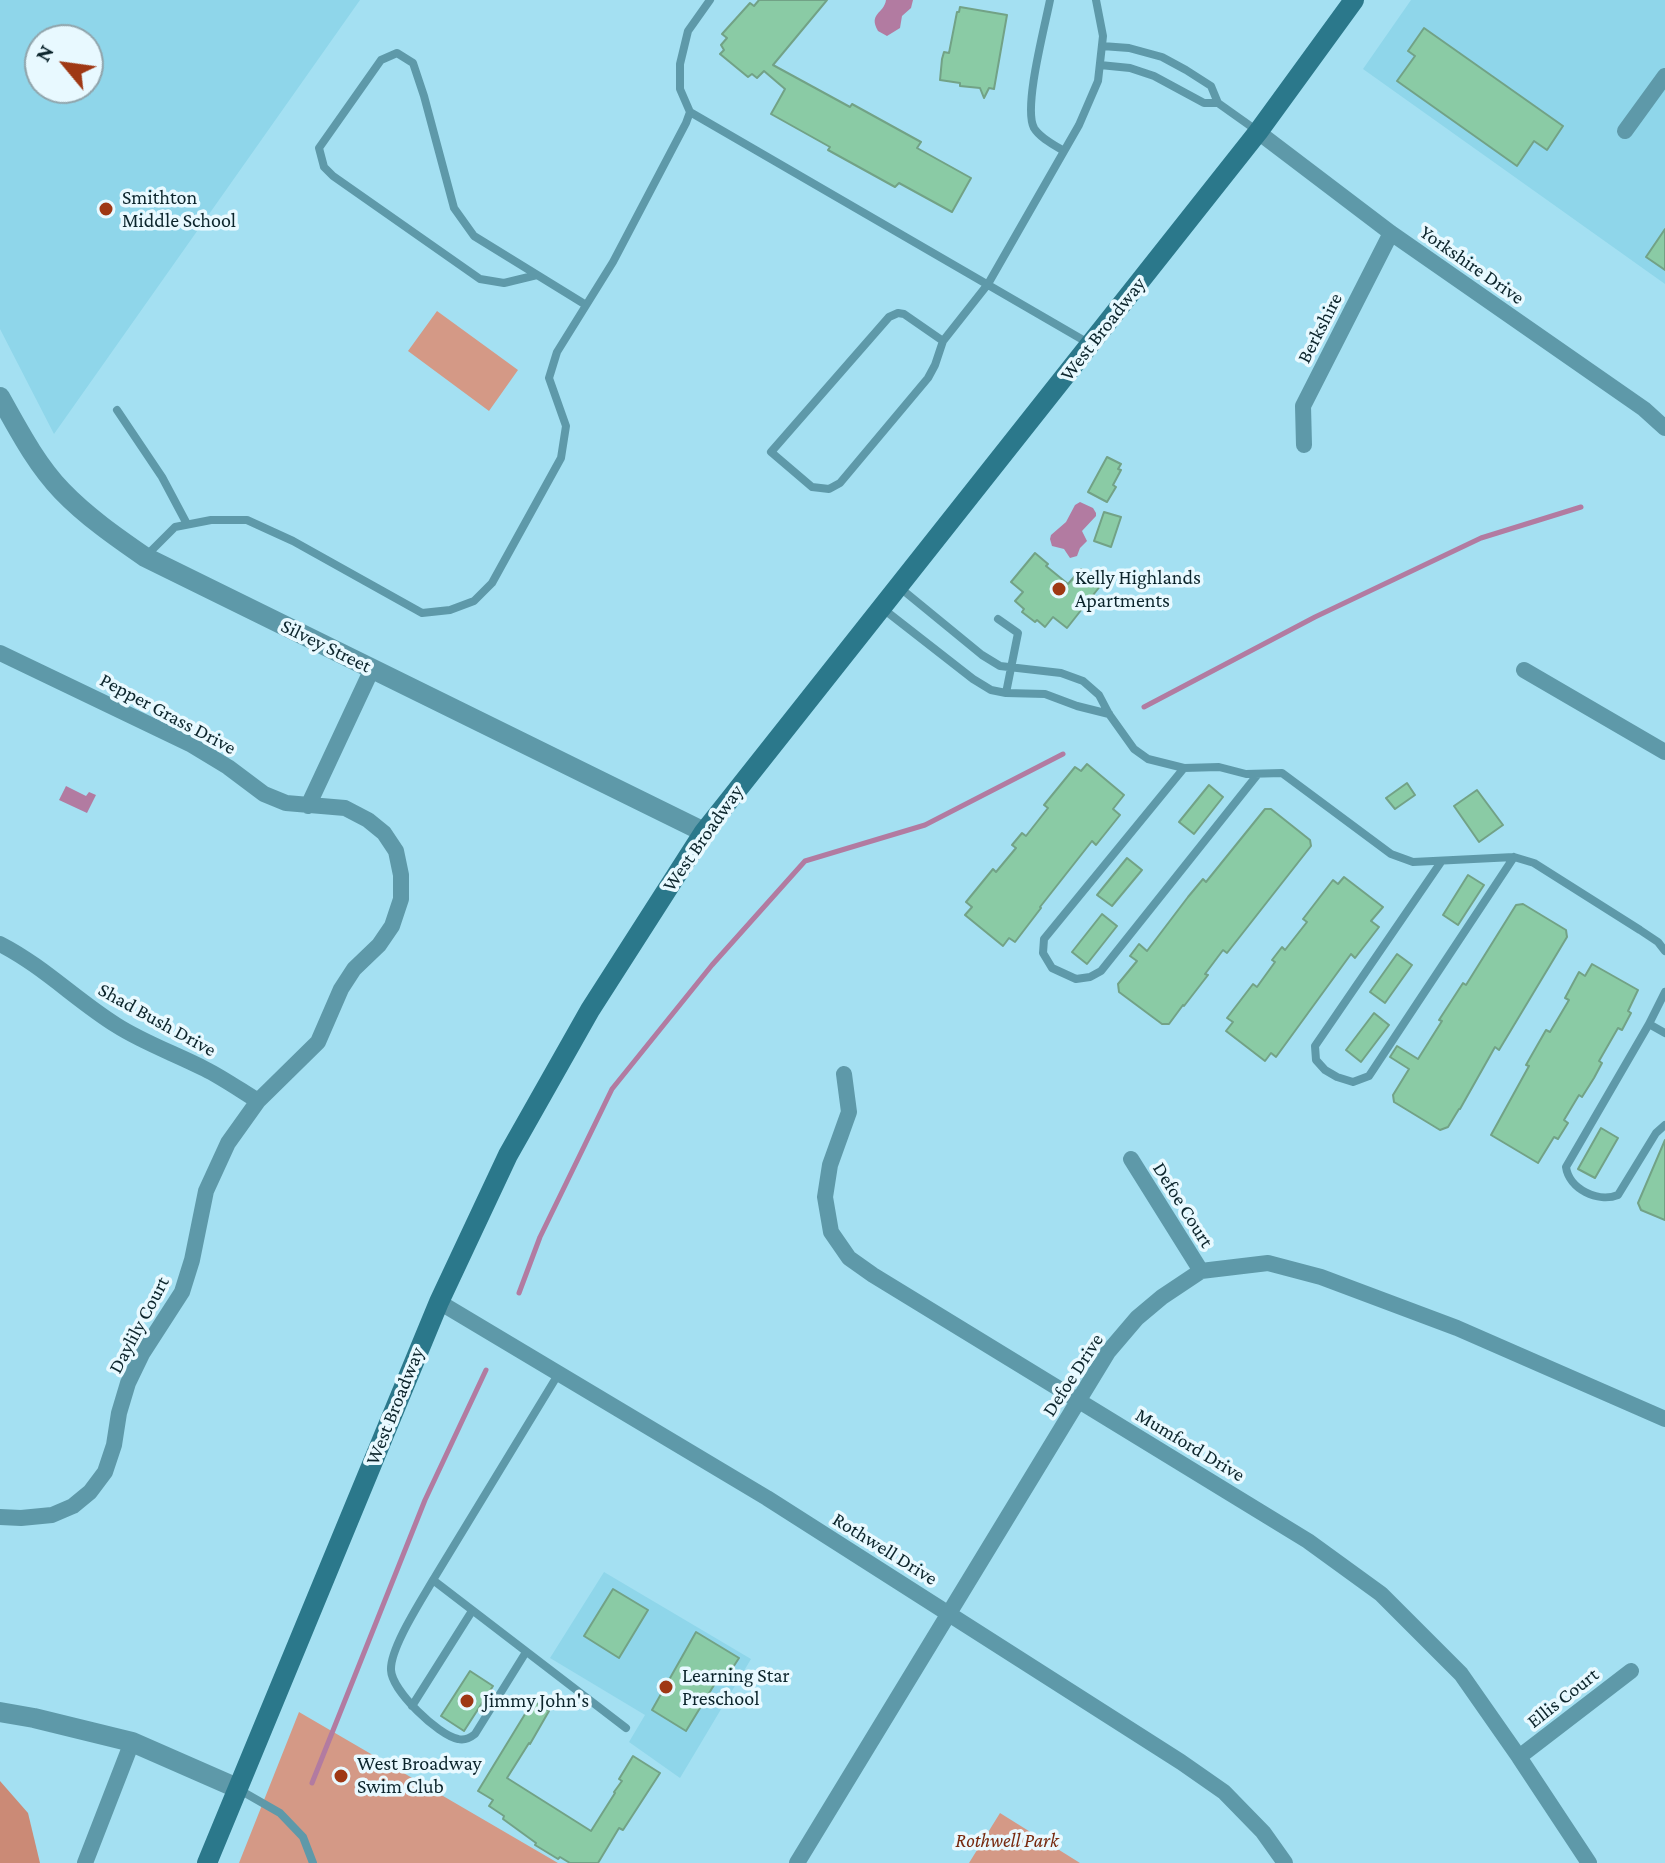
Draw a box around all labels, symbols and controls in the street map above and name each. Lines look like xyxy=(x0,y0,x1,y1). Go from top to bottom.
north arrow xyxy=(24,24,104,104)
text: N xyxy=(30,40,59,66)
place label: Smithton Middle School xyxy=(122,186,236,233)
marker: Smithton Middle School xyxy=(97,200,115,218)
street label: Yorkshire Drive xyxy=(1415,220,1529,310)
street label: West Broadway xyxy=(1055,272,1151,386)
street label: Berkshire xyxy=(1292,289,1348,367)
place label: Kelly Highlands Apartments xyxy=(1075,566,1201,613)
marker: Kelly Highlands Apartments xyxy=(1050,580,1068,598)
street label: Silvey Street xyxy=(277,614,375,678)
street label: Pepper Grass Drive xyxy=(96,668,240,760)
street label: West Broadway xyxy=(657,780,749,896)
street label: Shad Bush Drive xyxy=(94,978,220,1062)
street label: Defoe Court xyxy=(1147,1158,1219,1252)
street label: Daylily Court xyxy=(103,1272,175,1378)
street label: Defoe Drive xyxy=(1037,1329,1109,1421)
street label: West Broadway xyxy=(360,1344,430,1468)
street label: Mumford Drive xyxy=(1131,1403,1249,1487)
street label: Rothwell Drive xyxy=(828,1507,942,1591)
street label: Ellis Court xyxy=(1522,1663,1604,1733)
place label: Learning Star Preschool xyxy=(682,1664,790,1711)
marker: Learning Star Preschool xyxy=(657,1678,675,1696)
place label: Jimmy John's xyxy=(483,1689,589,1713)
marker: Jimmy John's xyxy=(458,1692,476,1710)
place label: West Broadway Swim Club xyxy=(357,1752,482,1799)
marker: West Broadway Swim Club xyxy=(332,1767,350,1785)
park label: Rothwell Park xyxy=(955,1829,1059,1853)

